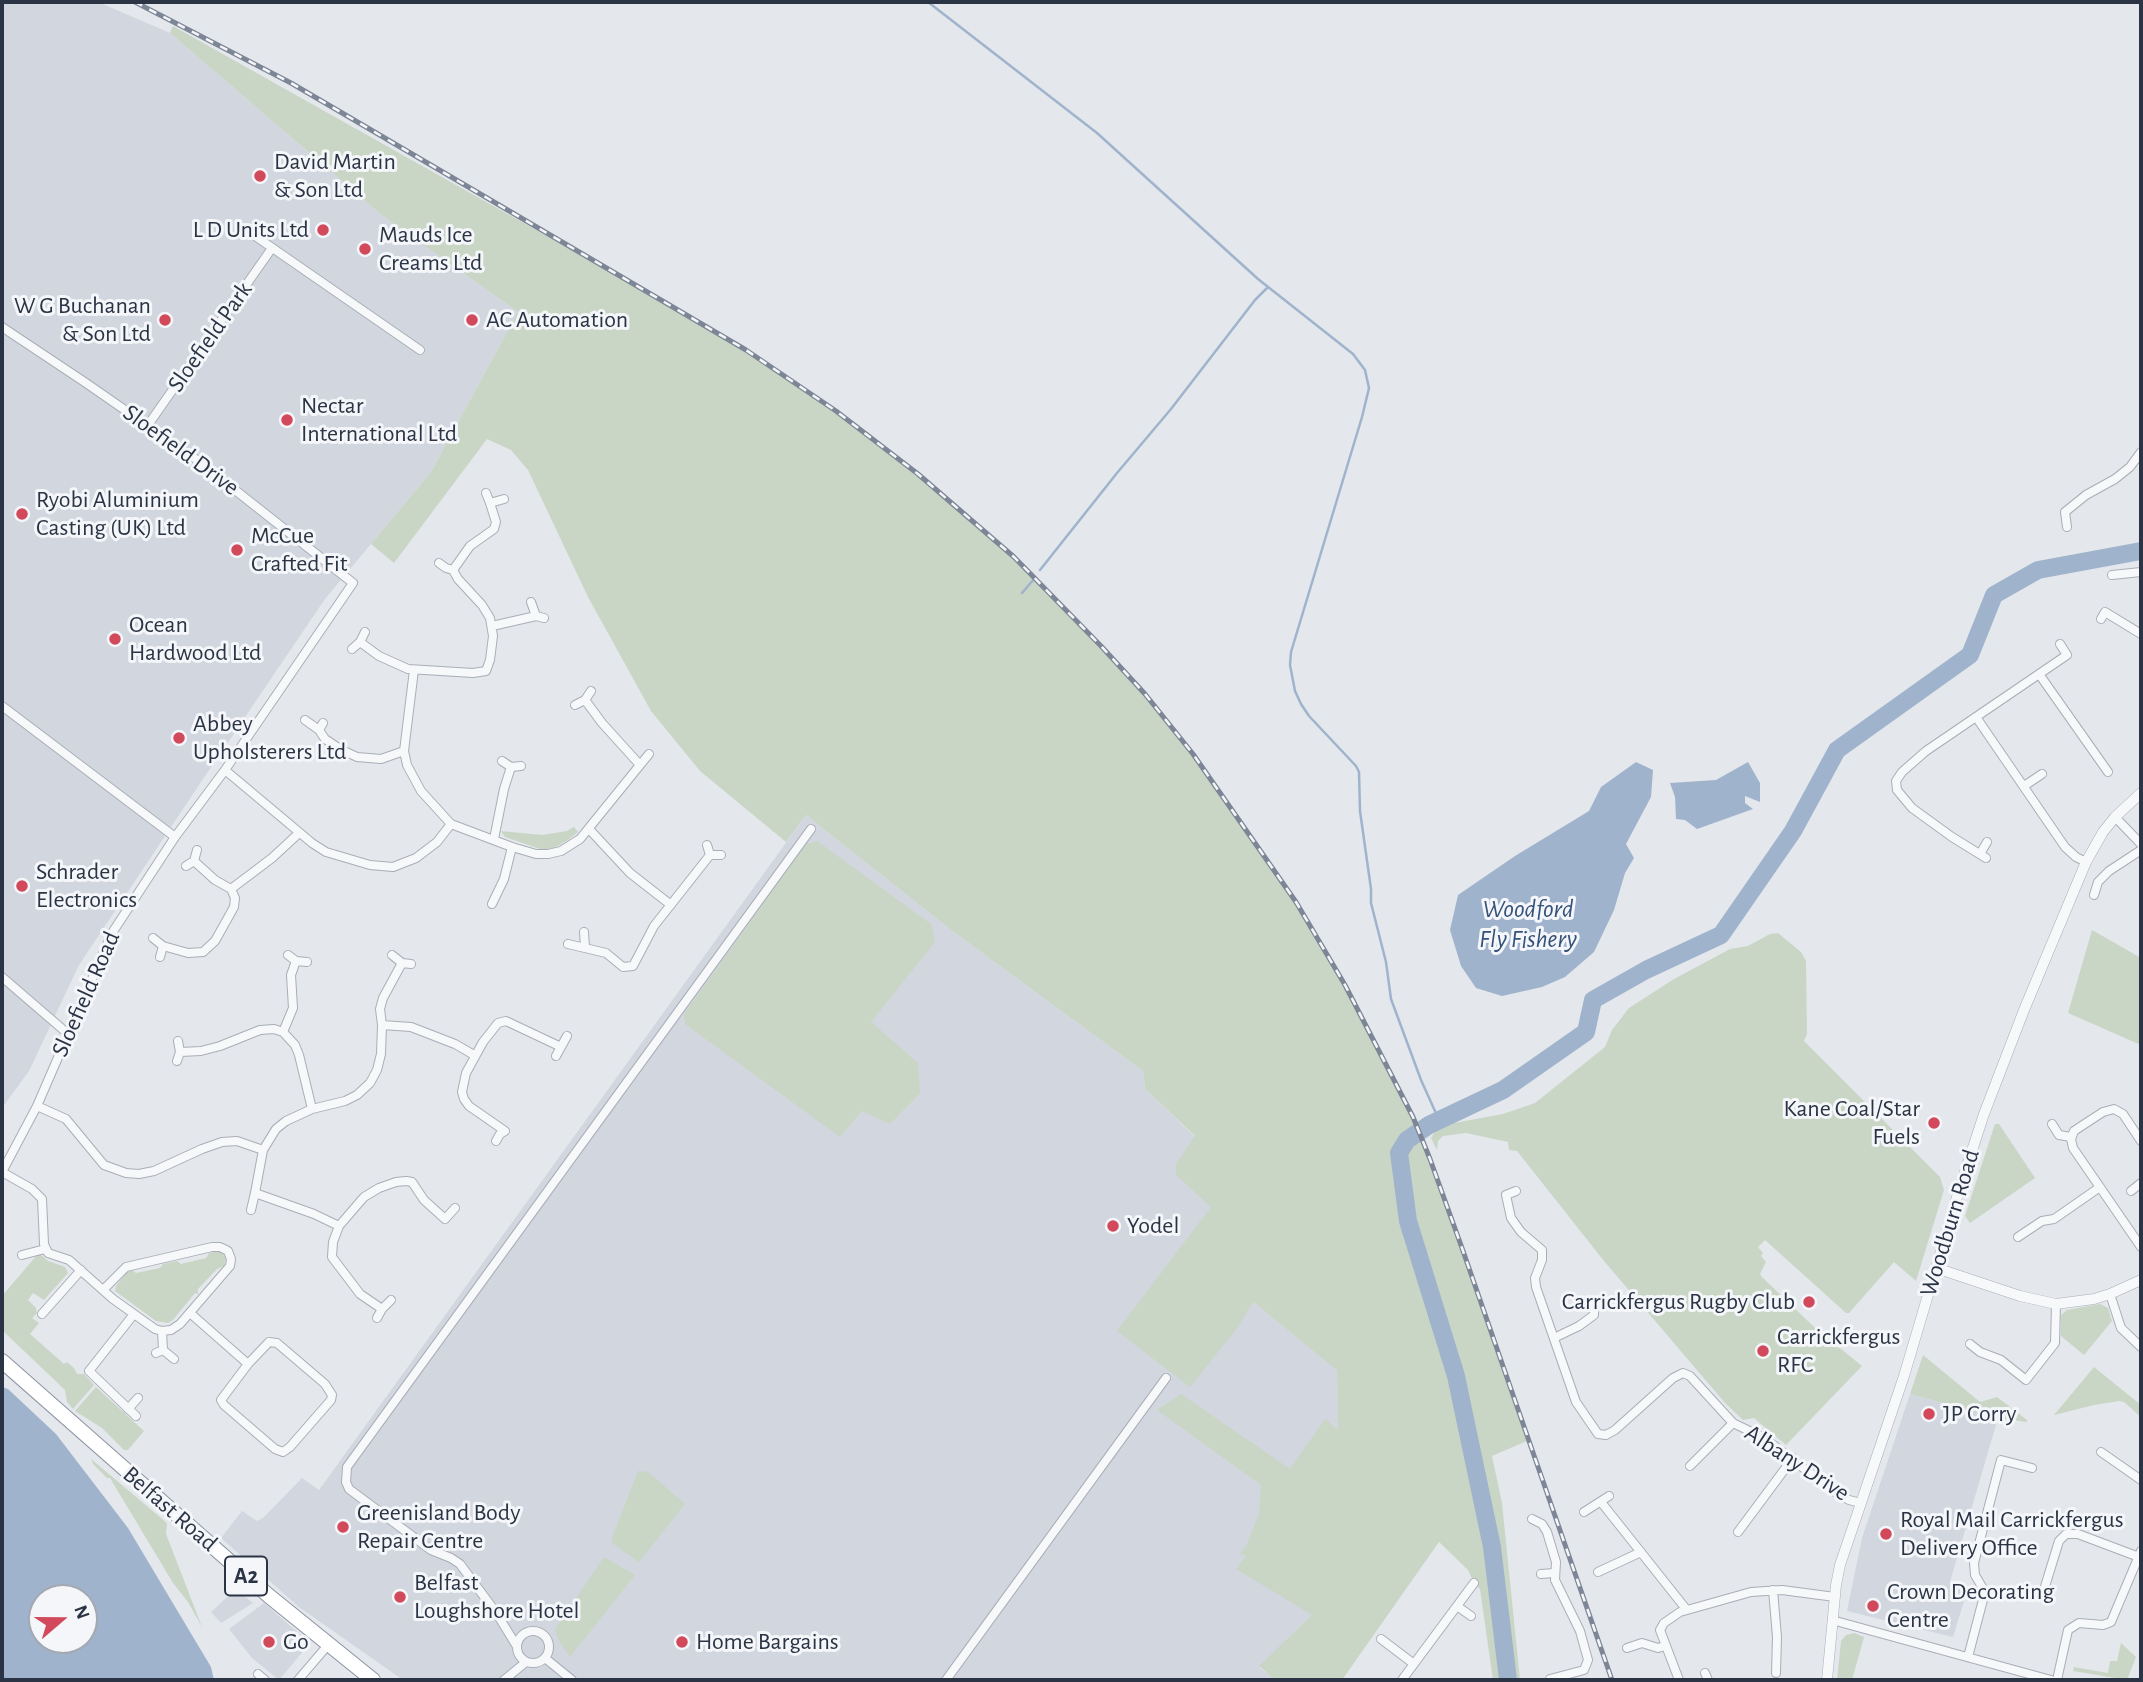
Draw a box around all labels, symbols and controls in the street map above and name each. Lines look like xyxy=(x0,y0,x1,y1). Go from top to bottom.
place label: David Martin & Son Ltd xyxy=(274,148,396,204)
marker: David Martin & Son Ltd xyxy=(252,168,268,184)
place label: L D Units Ltd xyxy=(193,216,309,244)
place label: Mauds Ice Creams Ltd xyxy=(379,221,482,277)
marker: L D Units Ltd xyxy=(315,222,331,238)
marker: Mauds Ice Creams Ltd xyxy=(357,241,373,257)
street label: Sloefield Park xyxy=(161,276,259,398)
place label: W G Buchanan & Son Ltd xyxy=(14,292,151,348)
place label: AC Automation xyxy=(486,306,628,334)
marker: W G Buchanan & Son Ltd xyxy=(157,312,173,328)
marker: AC Automation xyxy=(464,312,480,328)
place label: Nectar International Ltd xyxy=(301,392,457,448)
street label: Sloefield Drive xyxy=(117,398,245,502)
marker: Nectar International Ltd xyxy=(279,412,295,428)
place label: Ryobi Aluminium Casting (UK) Ltd xyxy=(36,486,199,542)
marker: Ryobi Aluminium Casting (UK) Ltd xyxy=(14,506,30,522)
place label: McCue Crafted Fit xyxy=(251,522,347,578)
marker: McCue Crafted Fit xyxy=(229,542,245,558)
place label: Ocean Hardwood Ltd xyxy=(129,611,261,667)
marker: Ocean Hardwood Ltd xyxy=(107,631,123,647)
place label: Abbey Upholsterers Ltd xyxy=(193,710,346,766)
marker: Abbey Upholsterers Ltd xyxy=(171,730,187,746)
place label: Schrader Electronics xyxy=(36,858,137,914)
marker: Schrader Electronics xyxy=(14,878,30,894)
water label: Woodford Fly Fishery xyxy=(1479,893,1577,954)
street label: Sloefield Road xyxy=(46,927,126,1061)
place label: Kane Coal/Star Fuels xyxy=(1784,1095,1920,1151)
marker: Kane Coal/Star Fuels xyxy=(1926,1115,1942,1131)
street label: Woodburn Road xyxy=(1914,1146,1986,1300)
place label: Yodel xyxy=(1127,1212,1179,1240)
marker: Yodel xyxy=(1105,1218,1121,1234)
place label: Carrickfergus Rugby Club xyxy=(1562,1288,1795,1316)
marker: Carrickfergus Rugby Club xyxy=(1801,1294,1817,1310)
place label: Carrickfergus RFC xyxy=(1777,1323,1900,1379)
marker: Carrickfergus RFC xyxy=(1755,1343,1771,1359)
place label: JP Corry xyxy=(1943,1400,2016,1428)
marker: JP Corry xyxy=(1921,1406,1937,1422)
street label: Albany Drive xyxy=(1739,1419,1855,1507)
street label: Belfast Road xyxy=(117,1460,223,1558)
place label: Greenisland Body Repair Centre xyxy=(357,1499,520,1555)
place label: Royal Mail Carrickfergus Delivery Office xyxy=(1900,1506,2124,1562)
marker: Greenisland Body Repair Centre xyxy=(335,1519,351,1535)
marker: Royal Mail Carrickfergus Delivery Office xyxy=(1878,1526,1894,1542)
road number: A2 xyxy=(225,1556,267,1596)
place label: Belfast Loughshore Hotel xyxy=(414,1569,580,1625)
place label: Crown Decorating Centre xyxy=(1887,1578,2054,1634)
north arrow xyxy=(28,1584,98,1654)
marker: Belfast Loughshore Hotel xyxy=(392,1589,408,1605)
marker: Crown Decorating Centre xyxy=(1865,1598,1881,1614)
text: N xyxy=(70,1603,93,1622)
place label: Go xyxy=(283,1628,309,1656)
place label: Home Bargains xyxy=(696,1628,839,1656)
marker: Go xyxy=(261,1634,277,1650)
marker: Home Bargains xyxy=(674,1634,690,1650)

